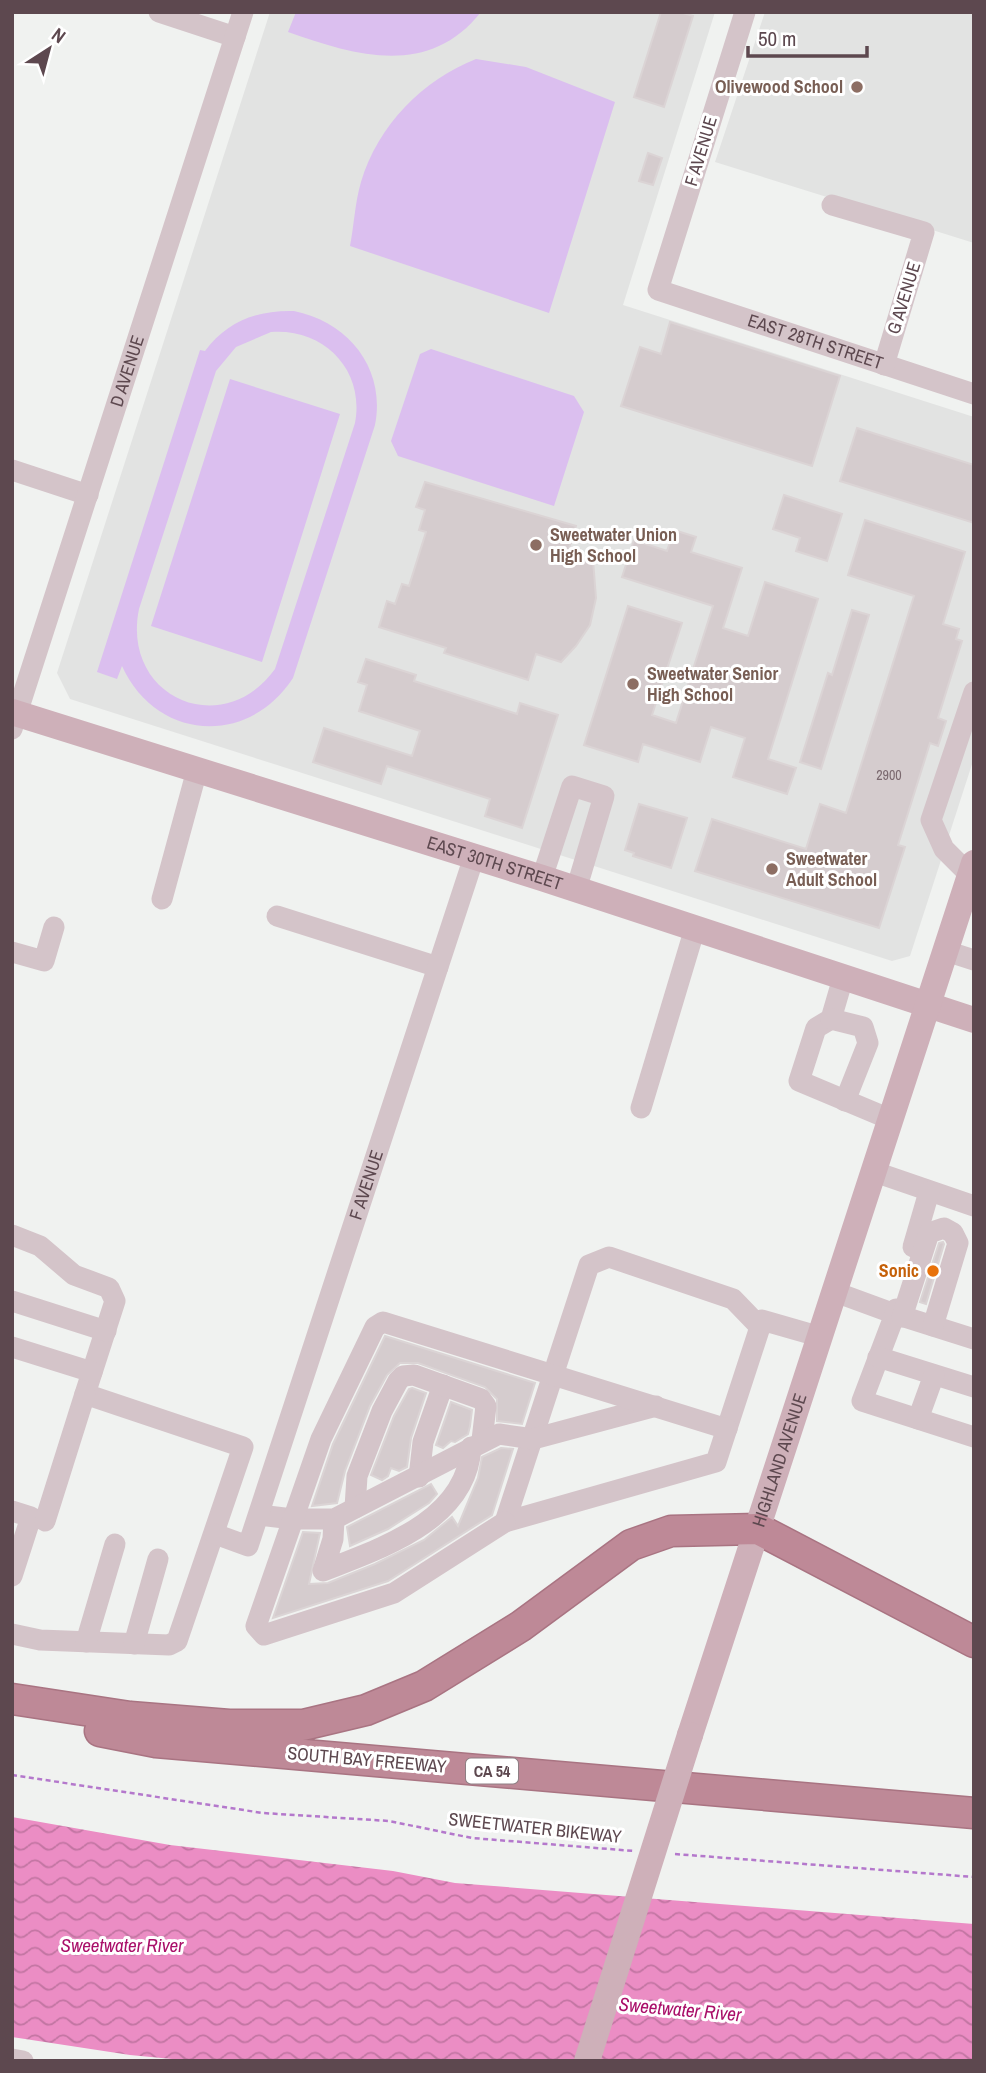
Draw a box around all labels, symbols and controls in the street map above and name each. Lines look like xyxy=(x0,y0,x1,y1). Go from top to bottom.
north arrow xyxy=(14,14,84,84)
scale bar xyxy=(748,14,867,58)
text: N xyxy=(47,21,71,49)
text: 50 m xyxy=(758,24,796,53)
place label: Olivewood School xyxy=(715,74,843,99)
marker: Olivewood School xyxy=(849,79,865,95)
street label: F AVENUE xyxy=(678,113,723,189)
street label: G AVENUE xyxy=(881,259,926,337)
street label: EAST 28TH STREET xyxy=(745,307,886,375)
street label: D AVENUE xyxy=(104,332,150,410)
place label: Sweetwater Union High School xyxy=(550,522,677,568)
marker: Sweetwater Union High School xyxy=(528,537,544,553)
place label: Sweetwater Senior High School xyxy=(647,661,779,707)
marker: Sweetwater Senior High School xyxy=(625,676,641,692)
house number: 2900 xyxy=(876,766,902,784)
street label: EAST 30TH STREET xyxy=(424,830,566,896)
place label: Sweetwater Adult School xyxy=(786,846,877,892)
marker: Sweetwater Adult School xyxy=(764,861,780,877)
street label: F AVENUE xyxy=(343,1147,389,1223)
place label: Sonic xyxy=(879,1258,919,1283)
marker: Sonic xyxy=(925,1263,941,1279)
street label: HIGHLAND AVENUE xyxy=(746,1390,812,1530)
street label: SOUTH BAY FREEWAY xyxy=(287,1740,448,1779)
road number: CA 54 xyxy=(466,1758,518,1784)
street label: SWEETWATER BIKEWAY xyxy=(447,1806,623,1849)
water label: Sweetwater River xyxy=(61,1932,184,1958)
water label: Sweetwater River xyxy=(618,1991,743,2027)

